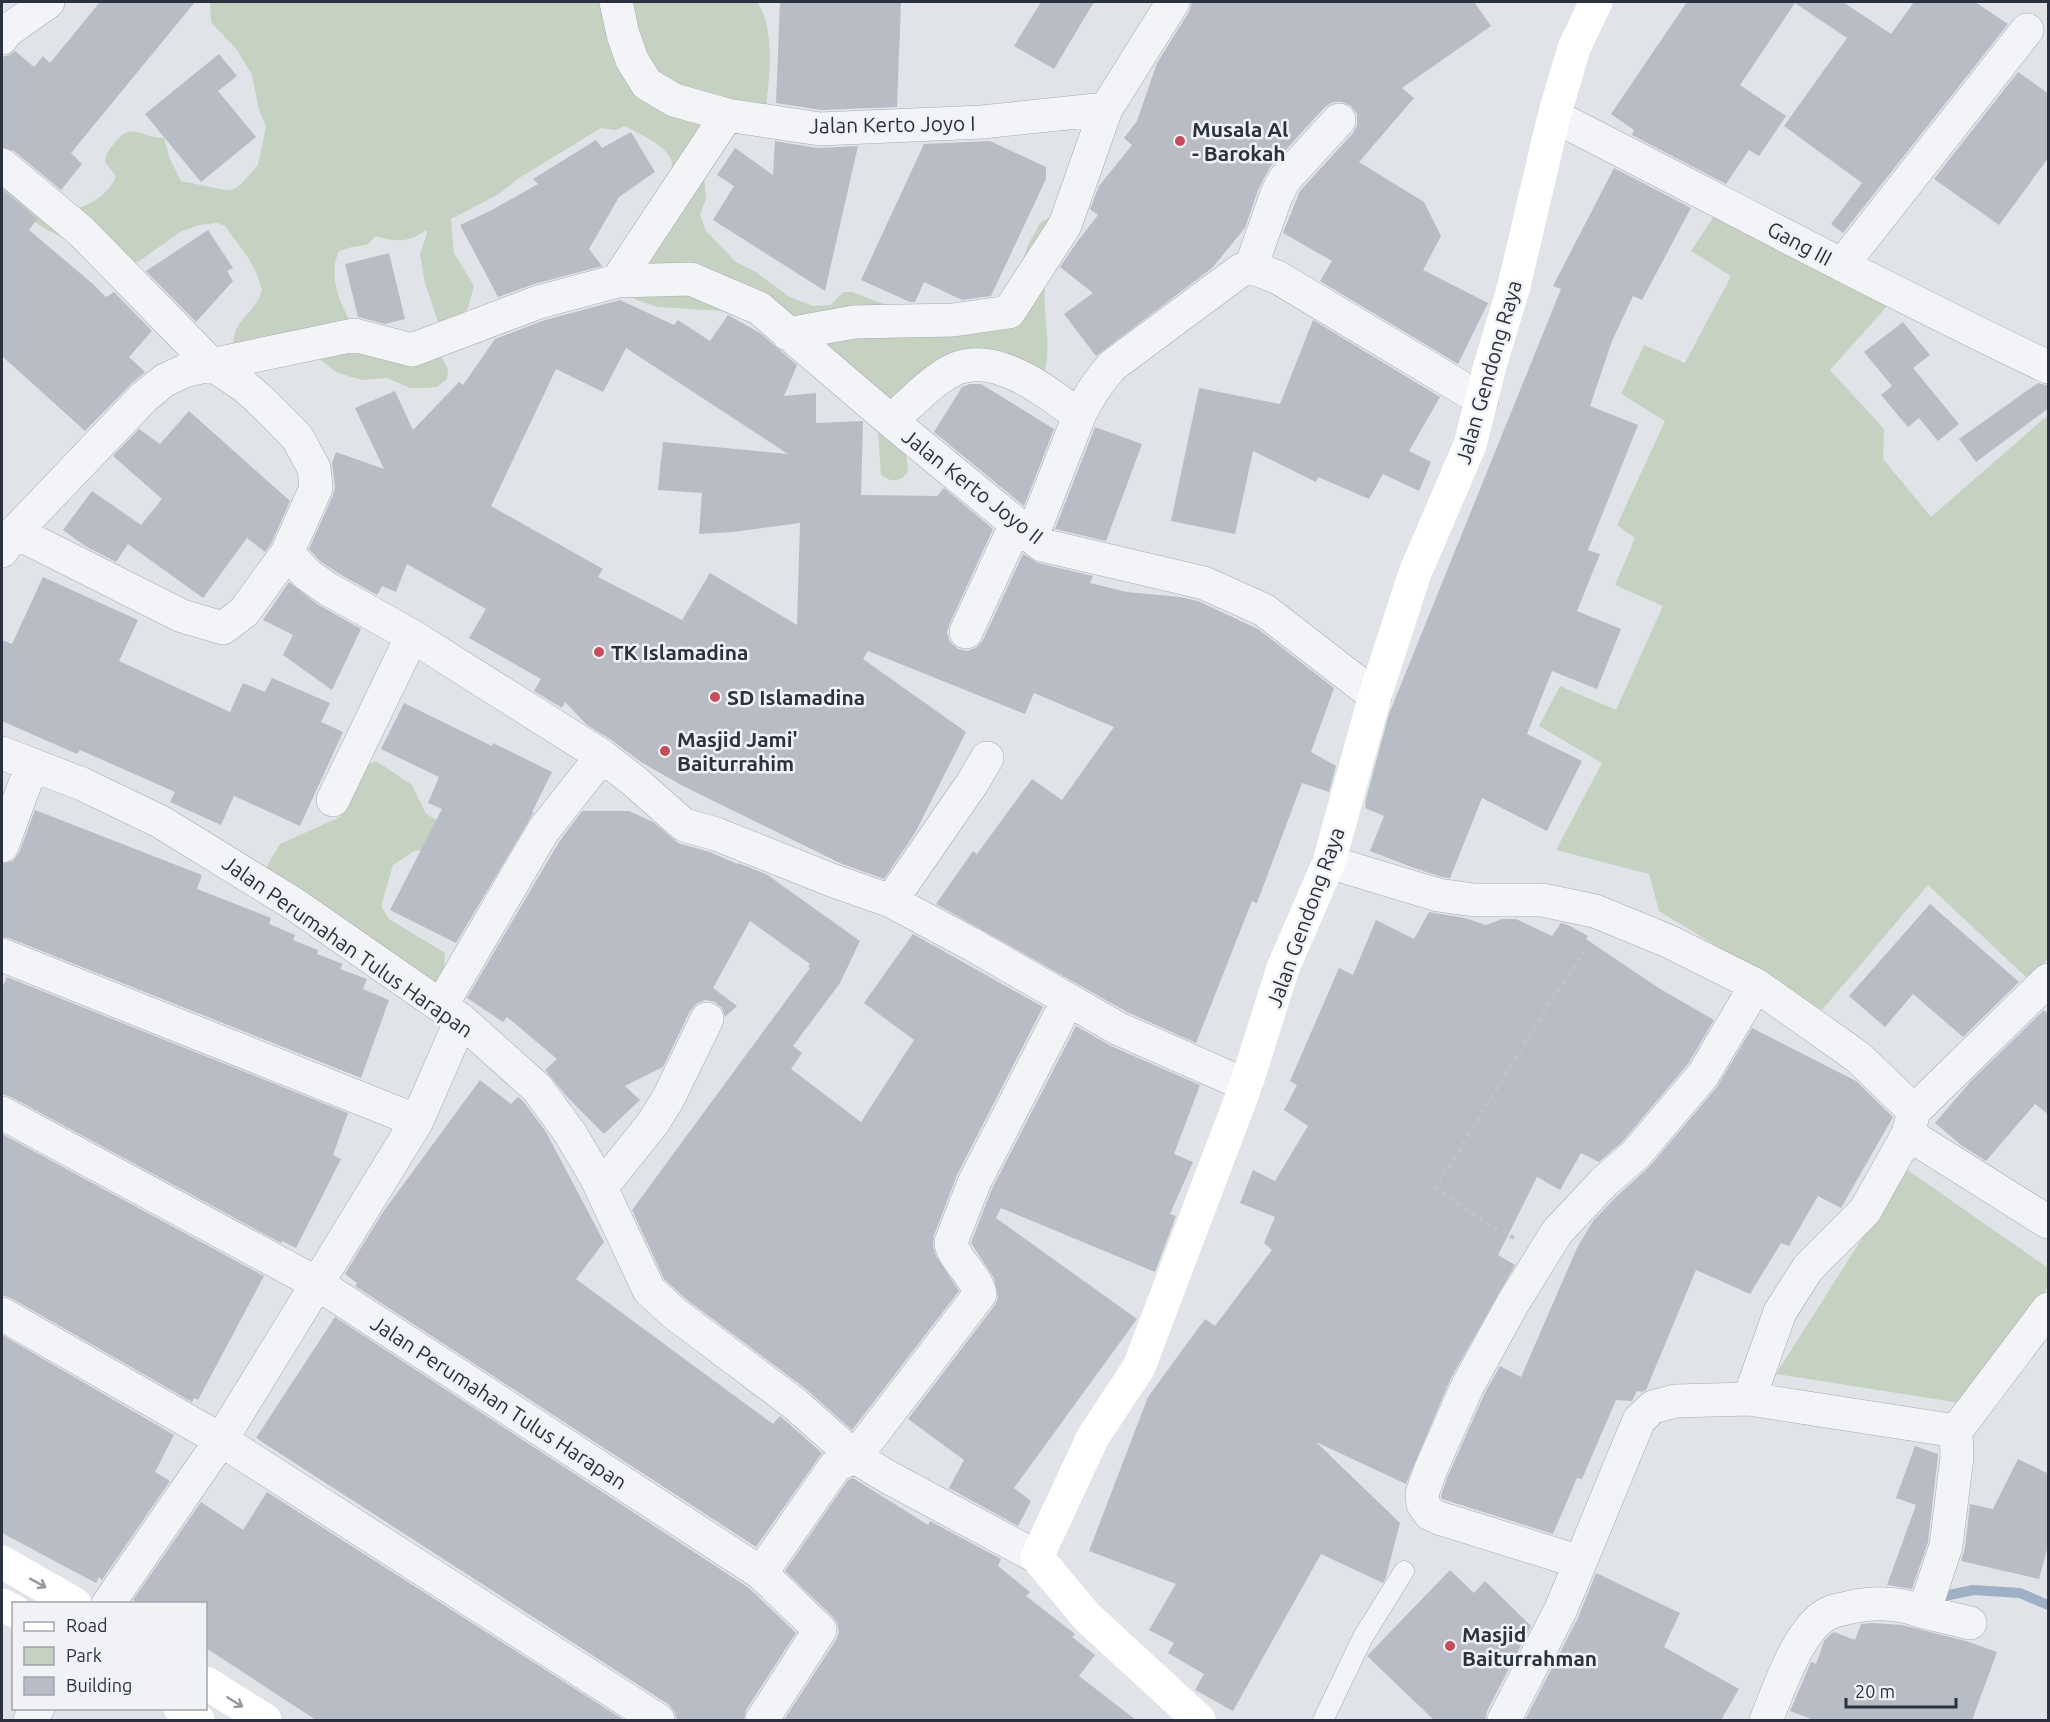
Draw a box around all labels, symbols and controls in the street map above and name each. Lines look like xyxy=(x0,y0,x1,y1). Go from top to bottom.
street label: Jalan Kerto Joyo I xyxy=(808,111,976,137)
place label: Musala Al - Barokah xyxy=(1192,117,1288,165)
marker: Musala Al - Barokah xyxy=(1173,134,1187,148)
street label: Gang III xyxy=(1764,216,1836,270)
street label: Jalan Gendong Raya xyxy=(1450,277,1526,467)
street label: Jalan Kerto Joyo II xyxy=(898,424,1048,548)
place label: TK Islamadina xyxy=(611,640,748,664)
marker: TK Islamadina xyxy=(592,645,606,659)
place label: SD Islamadina xyxy=(727,685,865,709)
marker: SD Islamadina xyxy=(708,690,722,704)
place label: Masjid Jami' Baiturrahim xyxy=(677,727,798,775)
marker: Masjid Jami' Baiturrahim xyxy=(658,744,672,758)
street label: Jalan Gendong Raya xyxy=(1261,824,1349,1010)
street label: Jalan Perumahan Tulus Harapan xyxy=(218,850,478,1042)
street label: Jalan Perumahan Tulus Harapan xyxy=(367,1310,631,1494)
one-way arrow xyxy=(29,1578,47,1589)
legend xyxy=(12,1602,207,1710)
text: Road xyxy=(66,1615,108,1635)
place label: Masjid Baiturrahman xyxy=(1462,1622,1597,1670)
marker: Masjid Baiturrahman xyxy=(1443,1639,1457,1653)
text: Park xyxy=(66,1645,102,1665)
scale bar xyxy=(1846,1671,1956,1709)
text: Building xyxy=(66,1675,132,1695)
text: 20 m xyxy=(1855,1681,1895,1701)
one-way arrow xyxy=(226,1696,243,1708)

